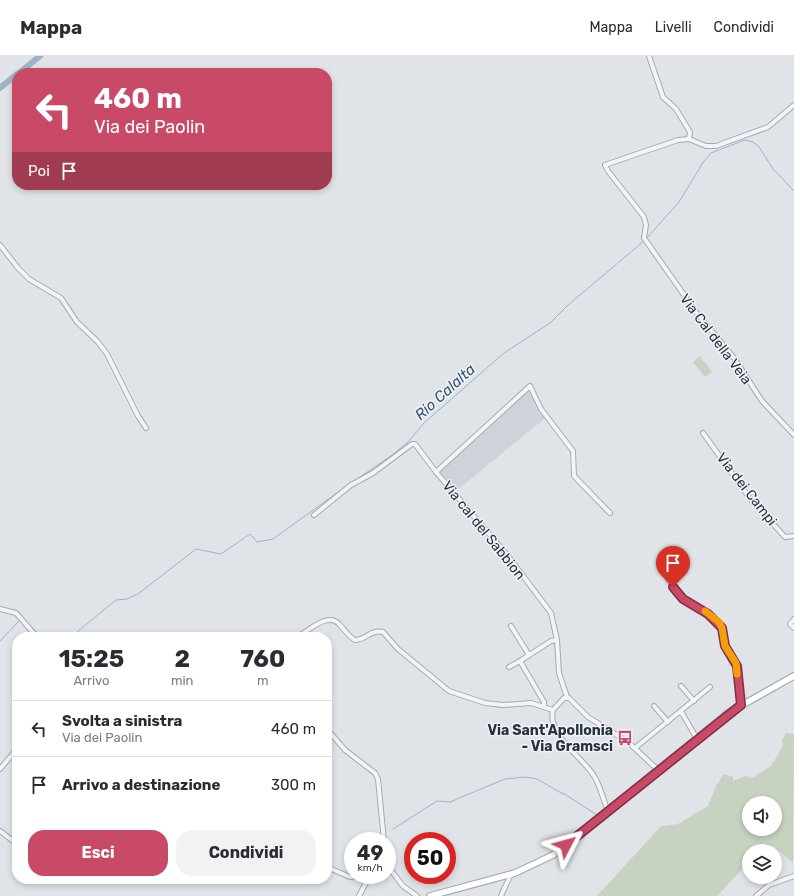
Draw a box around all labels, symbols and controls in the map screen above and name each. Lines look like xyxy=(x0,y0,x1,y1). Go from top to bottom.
text: Mappa xyxy=(20,16,82,39)
text: Mappa xyxy=(589,19,633,36)
text: Livelli xyxy=(655,19,692,36)
text: Condividi xyxy=(714,19,774,36)
text: 460 m xyxy=(94,82,182,115)
icon: left xyxy=(28,84,80,136)
text: Via dei Paolin xyxy=(94,116,205,138)
icon: arrive xyxy=(58,160,80,182)
text: Poi xyxy=(28,162,50,180)
street label: Via Cal della Veia xyxy=(676,291,755,388)
water label: Rio Calalta xyxy=(411,360,479,424)
street label: Via dei Campi xyxy=(713,449,780,529)
street label: Via cal del Sabbion xyxy=(439,478,529,583)
pin xyxy=(656,546,690,587)
icon: arrive xyxy=(662,552,684,574)
text: 15:25 xyxy=(59,645,124,673)
text: 2 xyxy=(174,645,190,673)
text: 760 xyxy=(240,645,285,673)
text: Arrivo xyxy=(73,673,110,688)
text: min xyxy=(171,673,194,688)
text: m xyxy=(257,673,269,688)
text: Svolta a sinistra xyxy=(62,712,182,730)
icon: left xyxy=(28,718,50,740)
text: 460 m xyxy=(271,720,316,738)
place label: Via Sant'Apollonia - Via Gramsci xyxy=(487,722,613,755)
bus stop icon: Via Sant'Apollonia - Via Gramsci xyxy=(616,729,634,747)
text: Via dei Paolin xyxy=(62,730,142,745)
icon: arrive xyxy=(28,774,50,796)
text: Arrivo a destinazione xyxy=(62,776,220,794)
text: 300 m xyxy=(271,776,316,794)
map controls xyxy=(742,796,782,884)
button: sound xyxy=(742,796,782,836)
position arrow xyxy=(545,824,587,866)
button: Esci xyxy=(28,830,168,876)
button: Condividi xyxy=(176,830,316,876)
speed limit sign: 50 xyxy=(404,832,456,884)
text: 49 xyxy=(357,841,383,865)
button: layers xyxy=(742,844,782,884)
text: km/h xyxy=(358,862,382,874)

